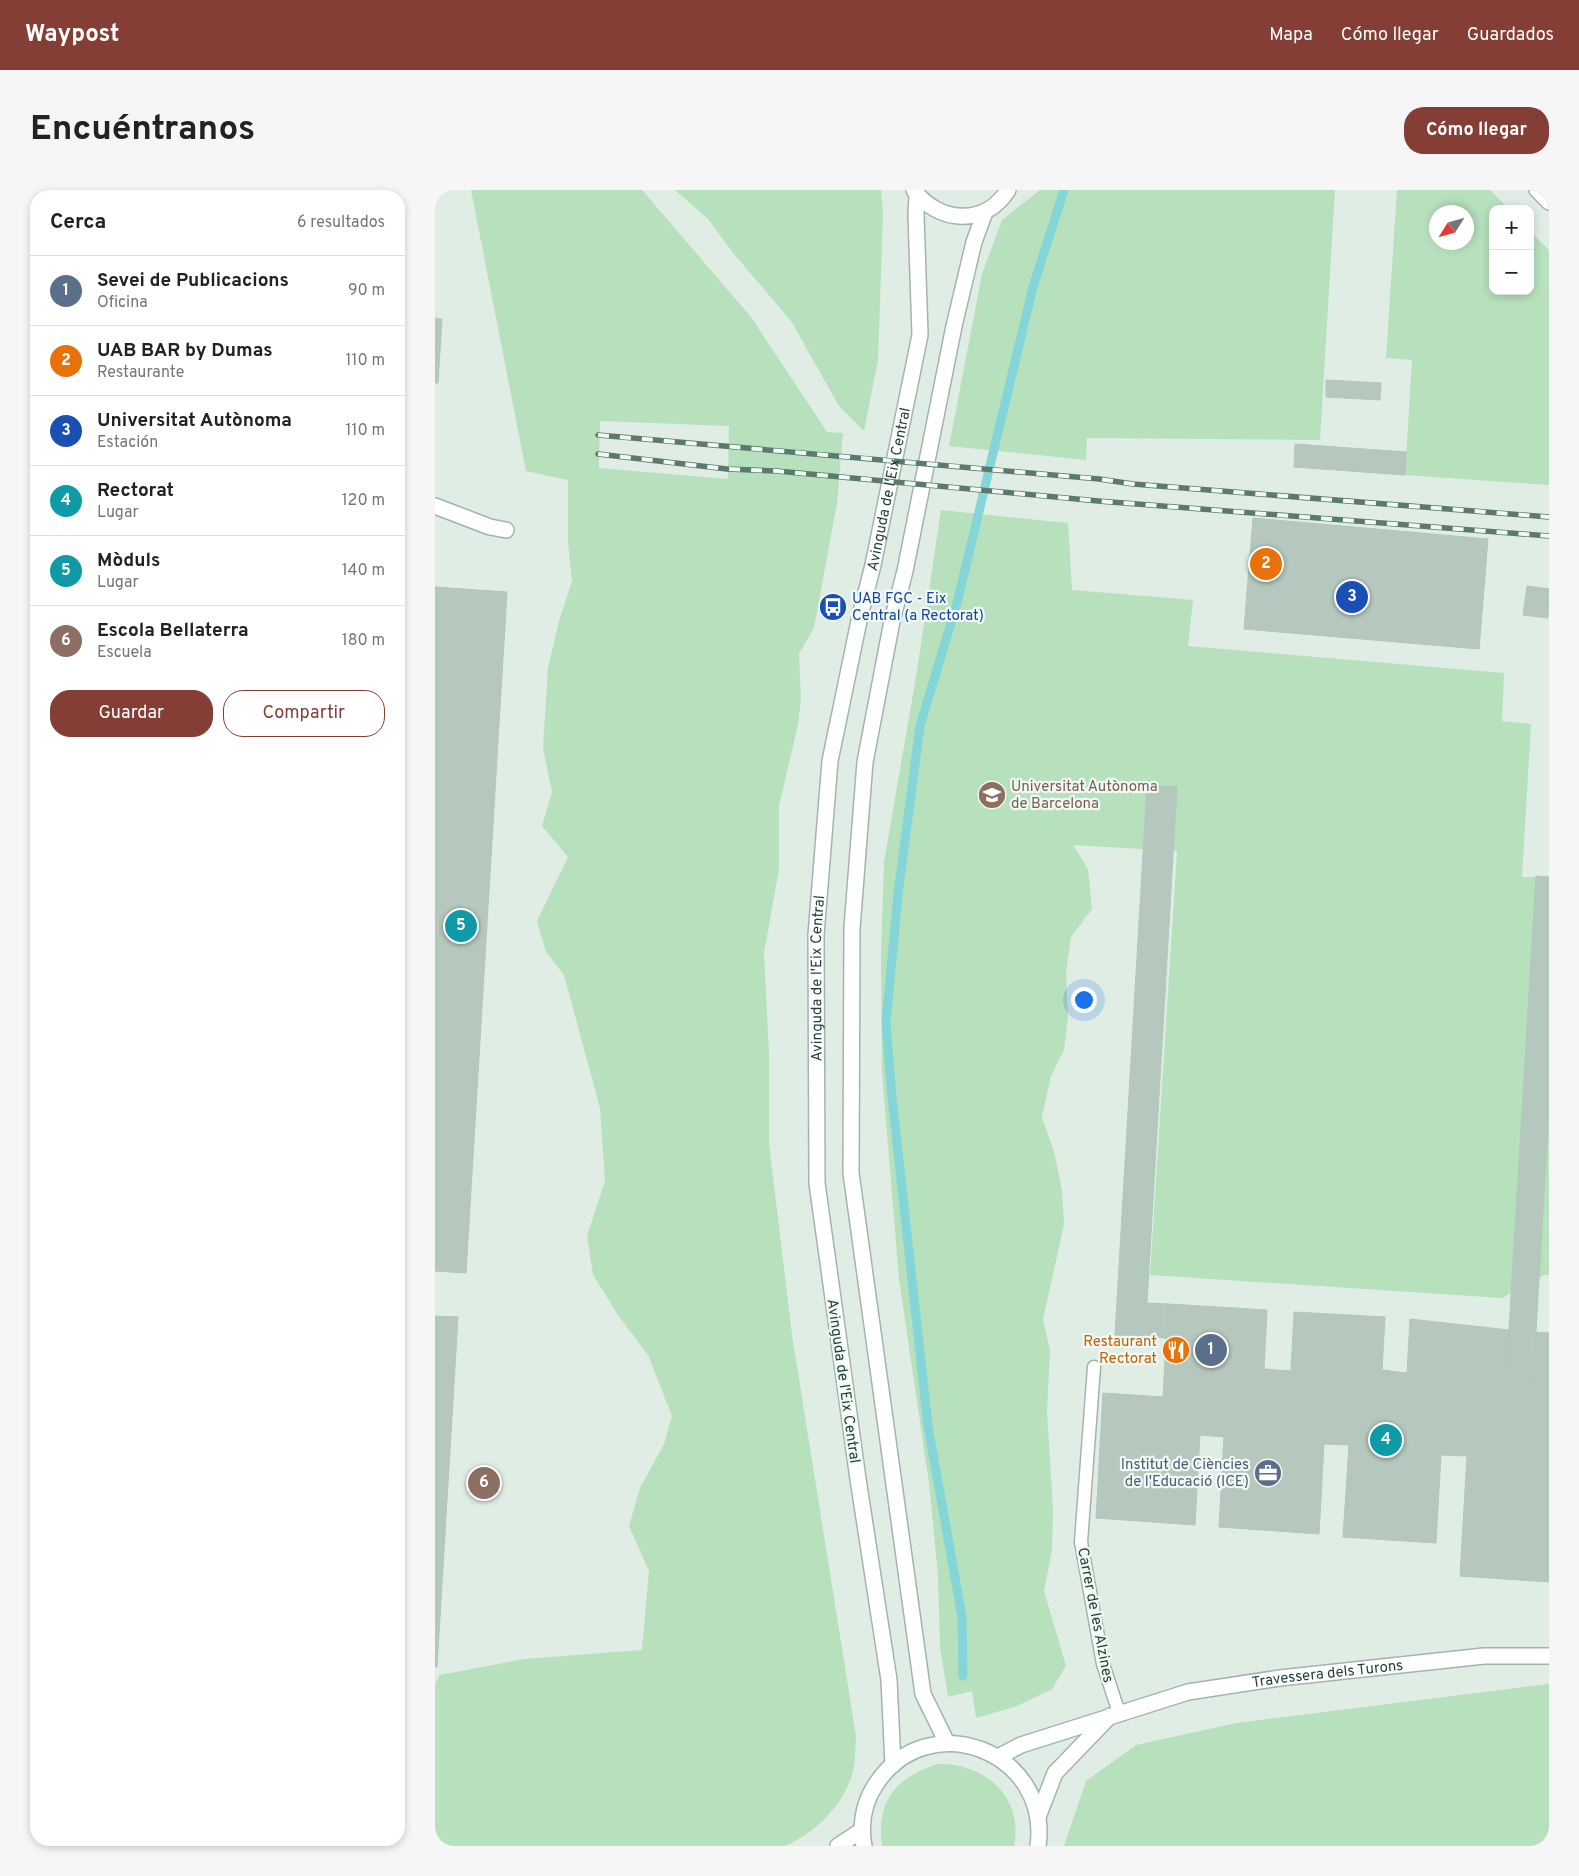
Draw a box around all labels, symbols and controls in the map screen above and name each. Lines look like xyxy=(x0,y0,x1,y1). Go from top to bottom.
text: Waypost xyxy=(25,20,119,50)
text: Mapa xyxy=(1269,24,1313,47)
text: Cómo llegar xyxy=(1341,24,1439,47)
text: Guardados xyxy=(1467,24,1554,47)
button: Cómo llegar xyxy=(1404,107,1549,154)
text: Encuéntranos xyxy=(30,108,255,152)
north arrow xyxy=(1429,205,1474,250)
map controls xyxy=(1489,205,1534,295)
button: + xyxy=(1489,205,1534,250)
text: Cerca xyxy=(50,209,106,236)
text: 6 resultados xyxy=(297,213,385,233)
button: − xyxy=(1489,250,1534,295)
text: Sevei de Publicacions xyxy=(97,269,289,293)
text: 1 xyxy=(63,281,69,301)
text: 90 m xyxy=(348,281,385,301)
text: Oficina xyxy=(97,293,148,313)
text: UAB BAR by Dumas xyxy=(97,339,273,363)
text: 2 xyxy=(61,351,71,371)
text: 110 m xyxy=(345,351,385,371)
text: Restaurante xyxy=(97,363,184,383)
street label: Avinguda de l'Eix Central xyxy=(864,406,916,573)
text: Universitat Autònoma xyxy=(97,409,292,433)
text: 3 xyxy=(61,421,71,441)
text: 110 m xyxy=(345,421,385,441)
text: Estación xyxy=(97,433,158,453)
text: Rectorat xyxy=(97,479,174,503)
text: 4 xyxy=(61,491,71,511)
text: 120 m xyxy=(342,491,385,511)
text: Lugar xyxy=(97,503,139,523)
pin: 2 xyxy=(1250,545,1282,583)
text: Mòduls xyxy=(97,549,160,573)
text: 5 xyxy=(61,561,71,581)
text: 140 m xyxy=(342,561,385,581)
text: Lugar xyxy=(97,573,139,593)
pin: 3 xyxy=(1336,578,1368,616)
place label: UAB FGC - Eix Central (a Rectorat) xyxy=(852,590,984,626)
bus stop icon: UAB FGC - Eix Central (a Rectorat) xyxy=(818,592,848,622)
text: Escola Bellaterra xyxy=(97,619,249,643)
text: 6 xyxy=(61,631,71,651)
text: 180 m xyxy=(342,631,385,651)
text: Escuela xyxy=(97,643,152,663)
button: Guardar xyxy=(50,690,213,737)
button: Compartir xyxy=(223,690,385,737)
place label: Universitat Autònoma de Barcelona xyxy=(1011,778,1158,814)
school or university icon: Universitat Autònoma de Barcelona xyxy=(977,780,1007,810)
street label: Avinguda de l'Eix Central xyxy=(808,895,830,1061)
pin: 5 xyxy=(445,907,477,945)
your location xyxy=(1071,987,1097,1013)
street label: Avinguda de l'Eix Central xyxy=(822,1298,863,1465)
pin: 1 xyxy=(1195,1331,1227,1369)
place label: Restaurant Rectorat xyxy=(1083,1333,1157,1369)
restaurant icon: Restaurant Rectorat xyxy=(1161,1335,1191,1365)
pin: 4 xyxy=(1370,1421,1402,1459)
place label: Institut de Ciències de l'Educació (ICE) xyxy=(1121,1456,1249,1492)
office icon: Institut de Ciències de l'Educació (ICE) xyxy=(1253,1458,1283,1488)
pin: 6 xyxy=(468,1464,500,1502)
street label: Carrer de les Alzines xyxy=(1072,1546,1117,1685)
street label: Travessera dels Turons xyxy=(1251,1657,1404,1693)

